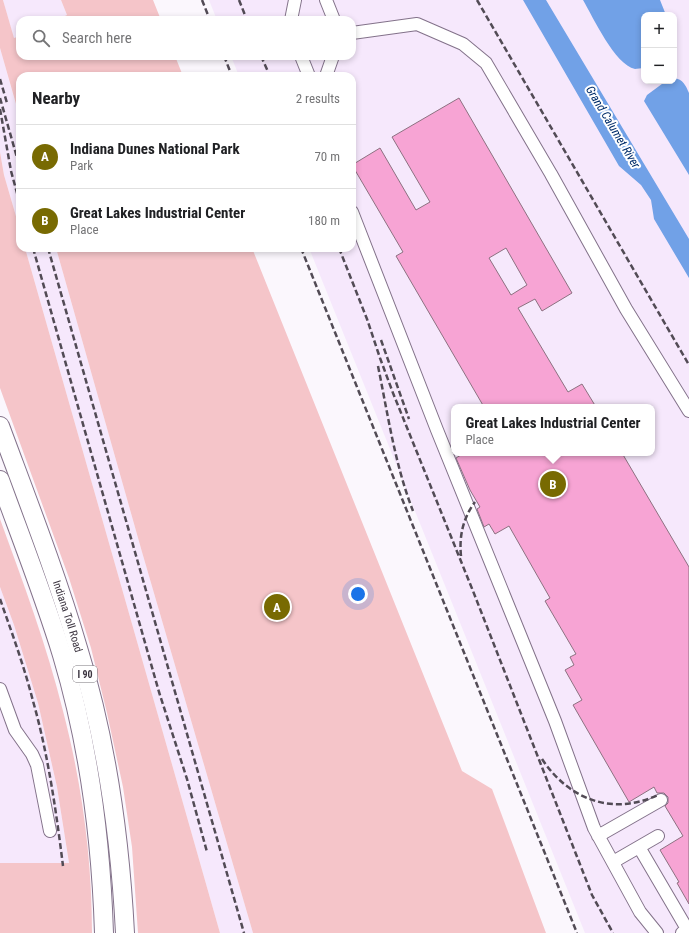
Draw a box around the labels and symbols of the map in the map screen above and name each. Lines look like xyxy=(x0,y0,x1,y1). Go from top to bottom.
water label: Grand Calumet River xyxy=(583,83,643,171)
pin: B xyxy=(540,469,566,499)
street label: Indiana Toll Road xyxy=(50,579,85,654)
your location xyxy=(348,584,368,604)
pin: A xyxy=(264,592,290,622)
road number: I 90 xyxy=(73,666,97,682)

